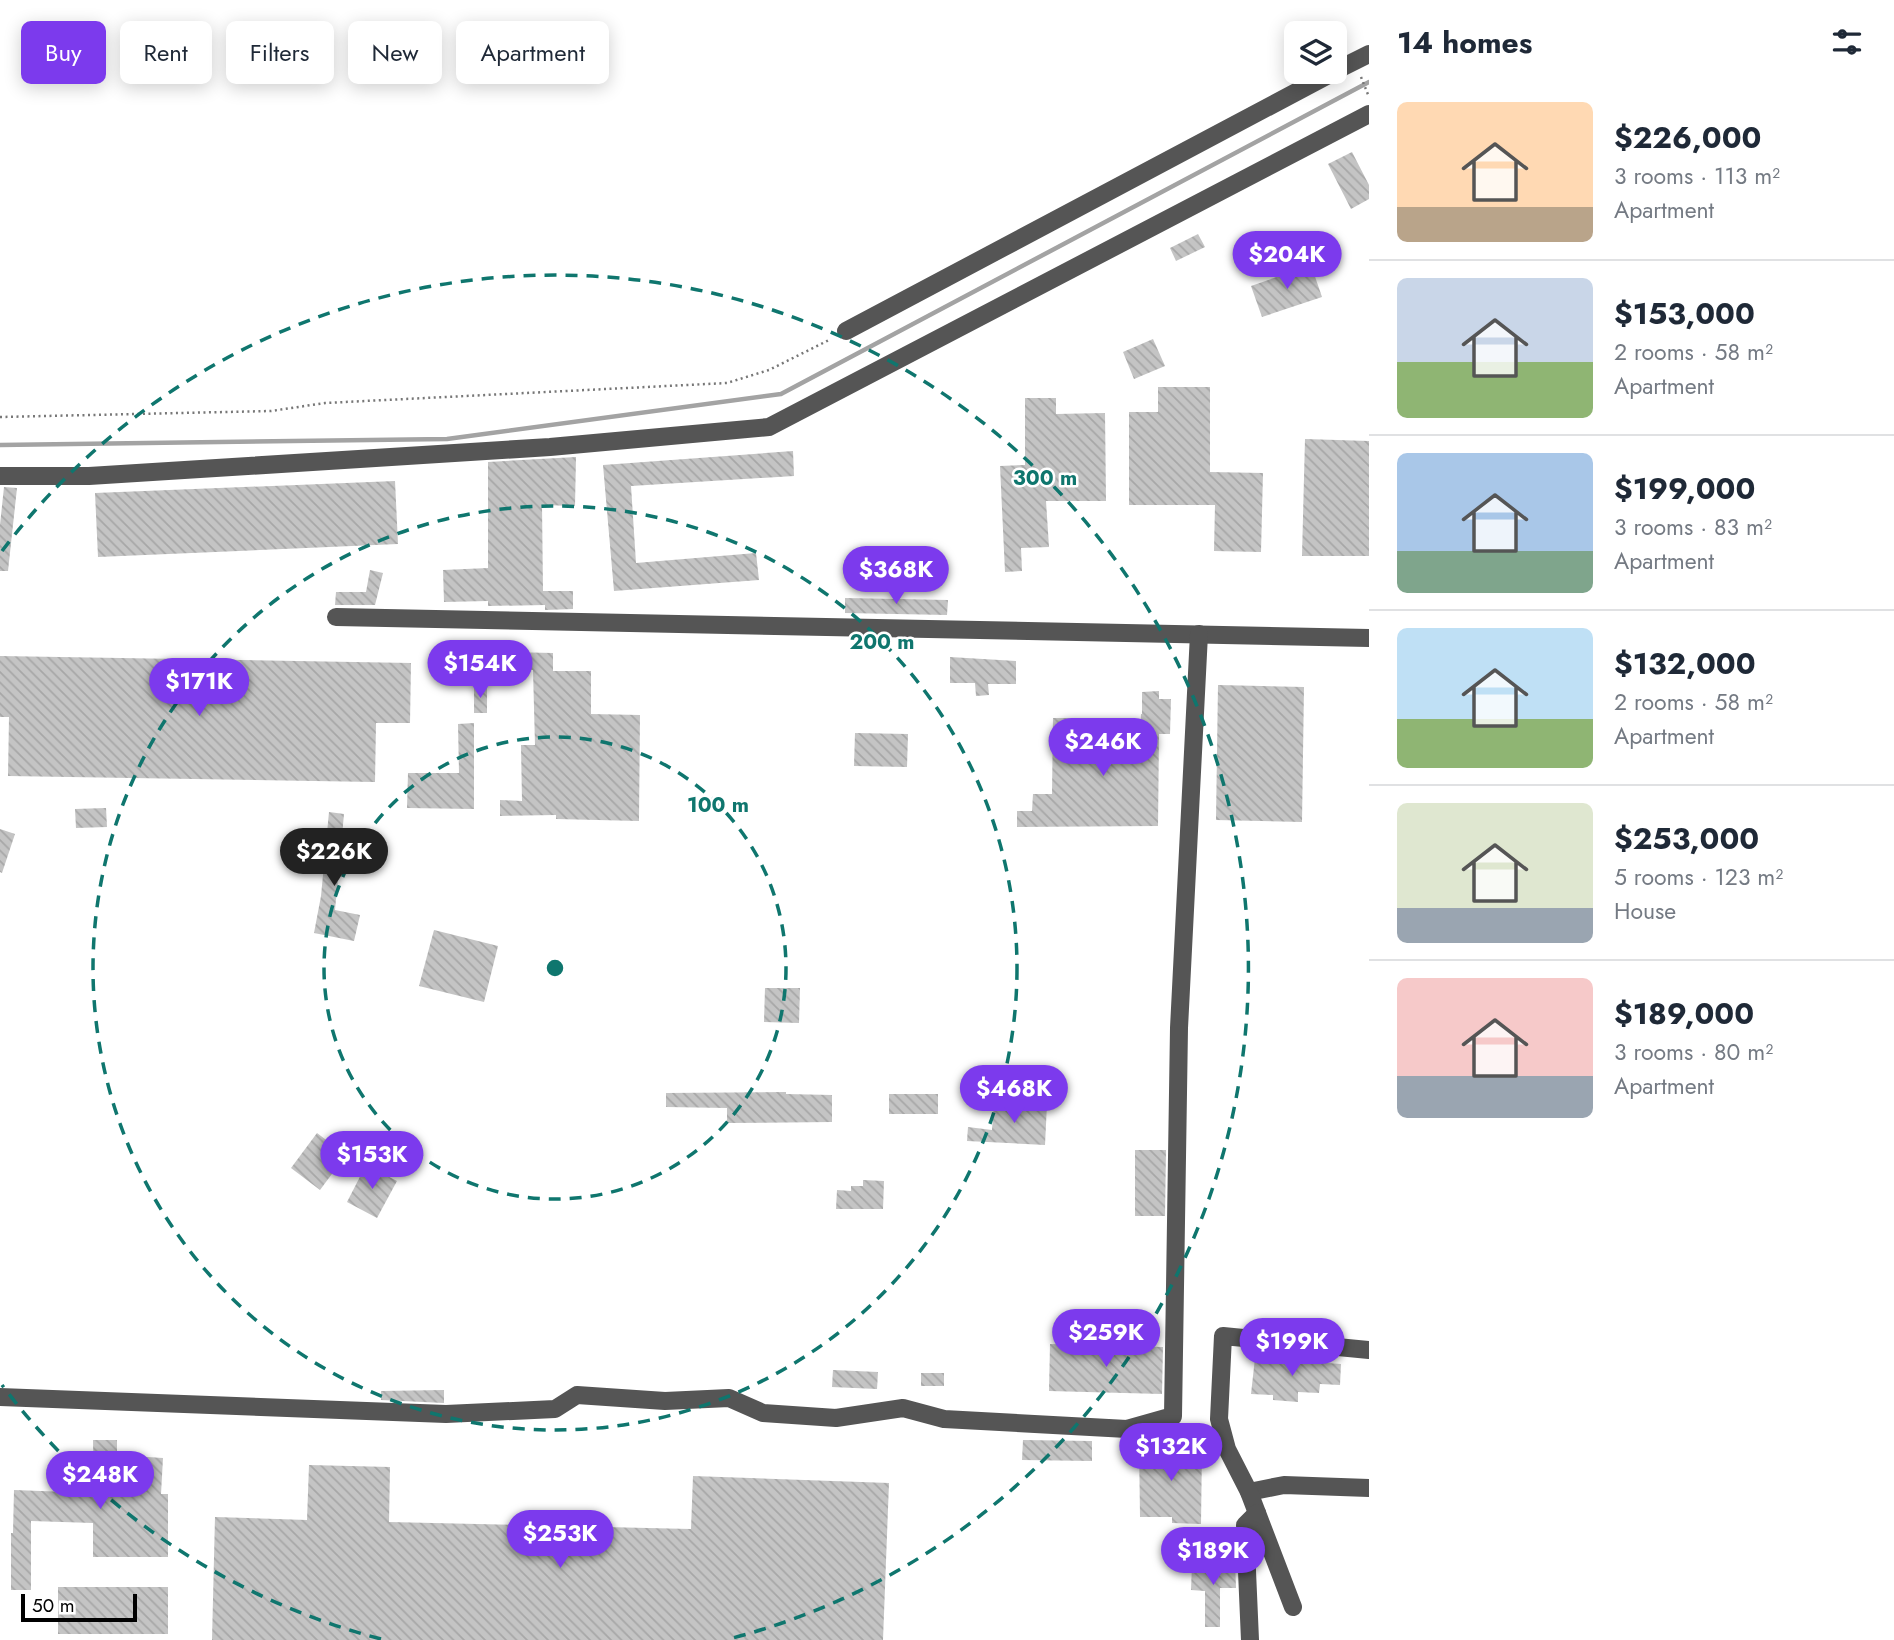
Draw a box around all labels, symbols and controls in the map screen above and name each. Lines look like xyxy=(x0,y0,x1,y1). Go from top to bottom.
chip: Buy xyxy=(21,21,106,84)
chip: Rent xyxy=(120,21,212,84)
chip: Filters xyxy=(226,21,334,84)
chip: New xyxy=(348,21,442,84)
chip: Apartment xyxy=(456,21,609,84)
map controls xyxy=(1284,21,1347,84)
button: layers xyxy=(1284,21,1347,84)
text: 14 homes xyxy=(1397,21,1532,64)
icon: filters xyxy=(1828,23,1866,61)
text: $226,000 xyxy=(1614,116,1761,159)
icon: home xyxy=(1453,130,1537,214)
text: 3 rooms · 113 m² xyxy=(1614,159,1780,193)
text: Apartment xyxy=(1614,193,1714,227)
pin: $204K xyxy=(1238,232,1336,291)
text: $204K xyxy=(1249,237,1325,271)
text: $153,000 xyxy=(1614,292,1755,335)
icon: home xyxy=(1453,306,1537,390)
text: 2 rooms · 58 m² xyxy=(1614,335,1773,369)
text: Apartment xyxy=(1614,369,1714,403)
text: 300 m xyxy=(1013,463,1077,493)
text: $199,000 xyxy=(1614,467,1755,510)
icon: home xyxy=(1453,481,1537,565)
text: 3 rooms · 83 m² xyxy=(1614,510,1772,544)
text: Apartment xyxy=(1614,544,1714,578)
pin: $368K xyxy=(847,546,945,606)
text: $368K xyxy=(859,552,933,586)
text: 200 m xyxy=(849,627,915,657)
pin: $154K xyxy=(431,640,529,700)
text: $132,000 xyxy=(1614,642,1756,685)
text: $154K xyxy=(444,646,516,680)
icon: home xyxy=(1453,656,1537,740)
pin: $171K xyxy=(150,658,248,718)
text: $171K xyxy=(165,664,233,698)
text: 2 rooms · 58 m² xyxy=(1614,685,1773,719)
pin: $246K xyxy=(1054,718,1152,778)
text: Apartment xyxy=(1614,719,1714,753)
text: $246K xyxy=(1065,724,1141,758)
text: 100 m xyxy=(687,790,749,820)
text: $253,000 xyxy=(1614,817,1759,860)
pin: $226K xyxy=(285,828,383,888)
icon: home xyxy=(1453,831,1537,915)
text: $226K xyxy=(296,834,372,868)
text: 5 rooms · 123 m² xyxy=(1614,860,1783,894)
text: House xyxy=(1614,894,1676,928)
centre of rings xyxy=(543,956,567,980)
text: $189,000 xyxy=(1614,992,1754,1035)
icon: home xyxy=(1453,1006,1537,1090)
text: 3 rooms · 80 m² xyxy=(1614,1035,1773,1069)
pin: $468K xyxy=(965,1066,1063,1125)
text: Apartment xyxy=(1614,1069,1714,1103)
text: $468K xyxy=(976,1071,1052,1105)
pin: $153K xyxy=(323,1132,421,1191)
text: $153K xyxy=(336,1137,408,1171)
pin: $259K xyxy=(1057,1310,1155,1369)
text: $259K xyxy=(1068,1315,1144,1349)
pin: $199K xyxy=(1243,1318,1341,1378)
text: $199K xyxy=(1256,1324,1328,1358)
pin: $132K xyxy=(1122,1424,1220,1483)
text: $132K xyxy=(1135,1429,1207,1463)
pin: $248K xyxy=(51,1452,149,1511)
text: $248K xyxy=(62,1457,138,1491)
pin: $253K xyxy=(511,1510,609,1570)
text: $253K xyxy=(523,1516,597,1550)
pin: $189K xyxy=(1164,1528,1262,1587)
text: $189K xyxy=(1177,1533,1249,1567)
scale bar xyxy=(21,1591,136,1623)
text: 50 m xyxy=(32,1592,75,1619)

